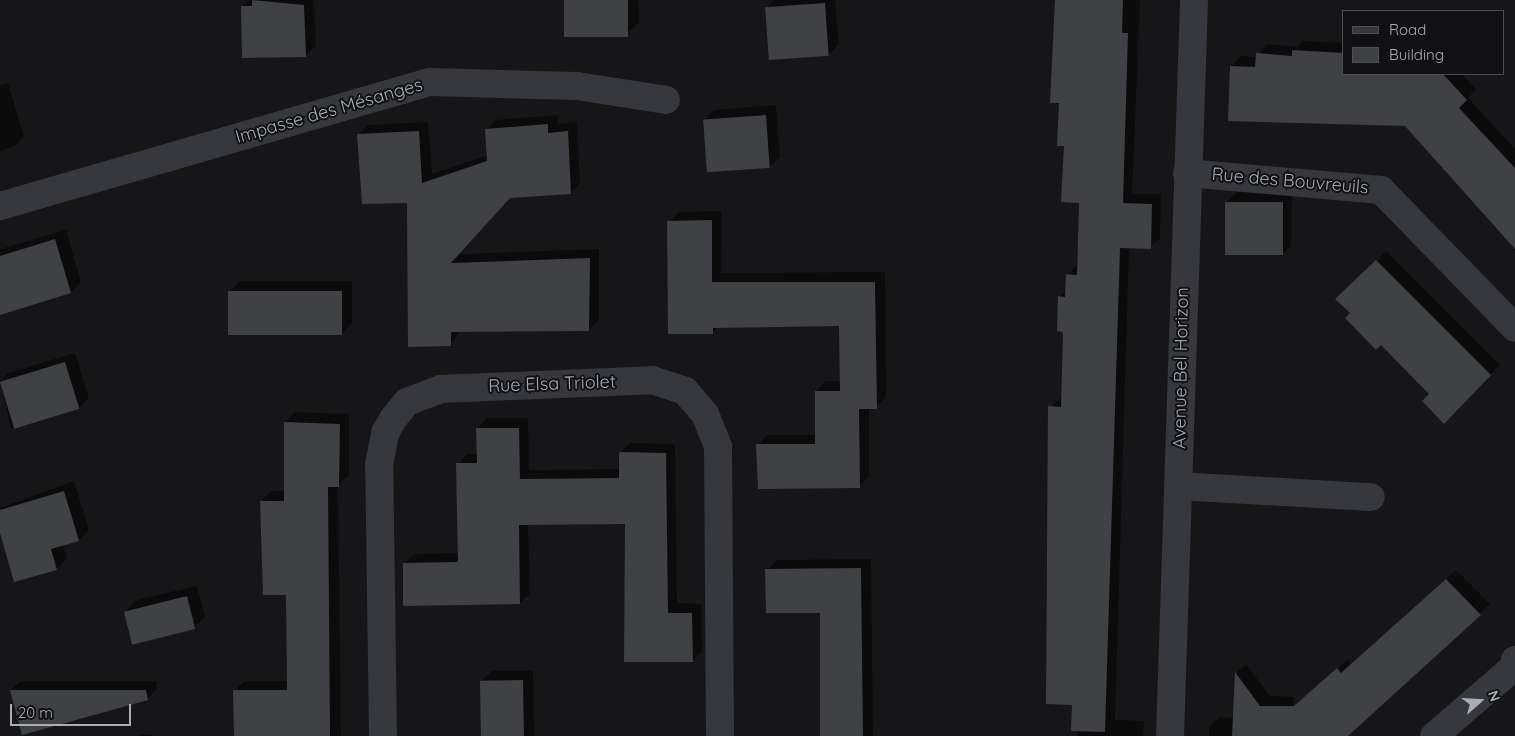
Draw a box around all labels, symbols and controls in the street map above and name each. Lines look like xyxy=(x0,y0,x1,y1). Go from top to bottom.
legend xyxy=(1342,10,1505,75)
text: Road xyxy=(1389,20,1426,39)
text: Building xyxy=(1389,45,1444,64)
street label: Impasse des Mésanges xyxy=(233,74,425,148)
street label: Rue des Bouvreuils xyxy=(1211,163,1369,199)
street label: Avenue Bel Horizon xyxy=(1169,287,1193,449)
street label: Rue Elsa Triolet xyxy=(488,371,616,397)
north arrow xyxy=(1455,676,1505,726)
text: N xyxy=(1484,688,1504,704)
scale bar xyxy=(12,694,134,726)
text: 20 m xyxy=(18,703,53,722)

